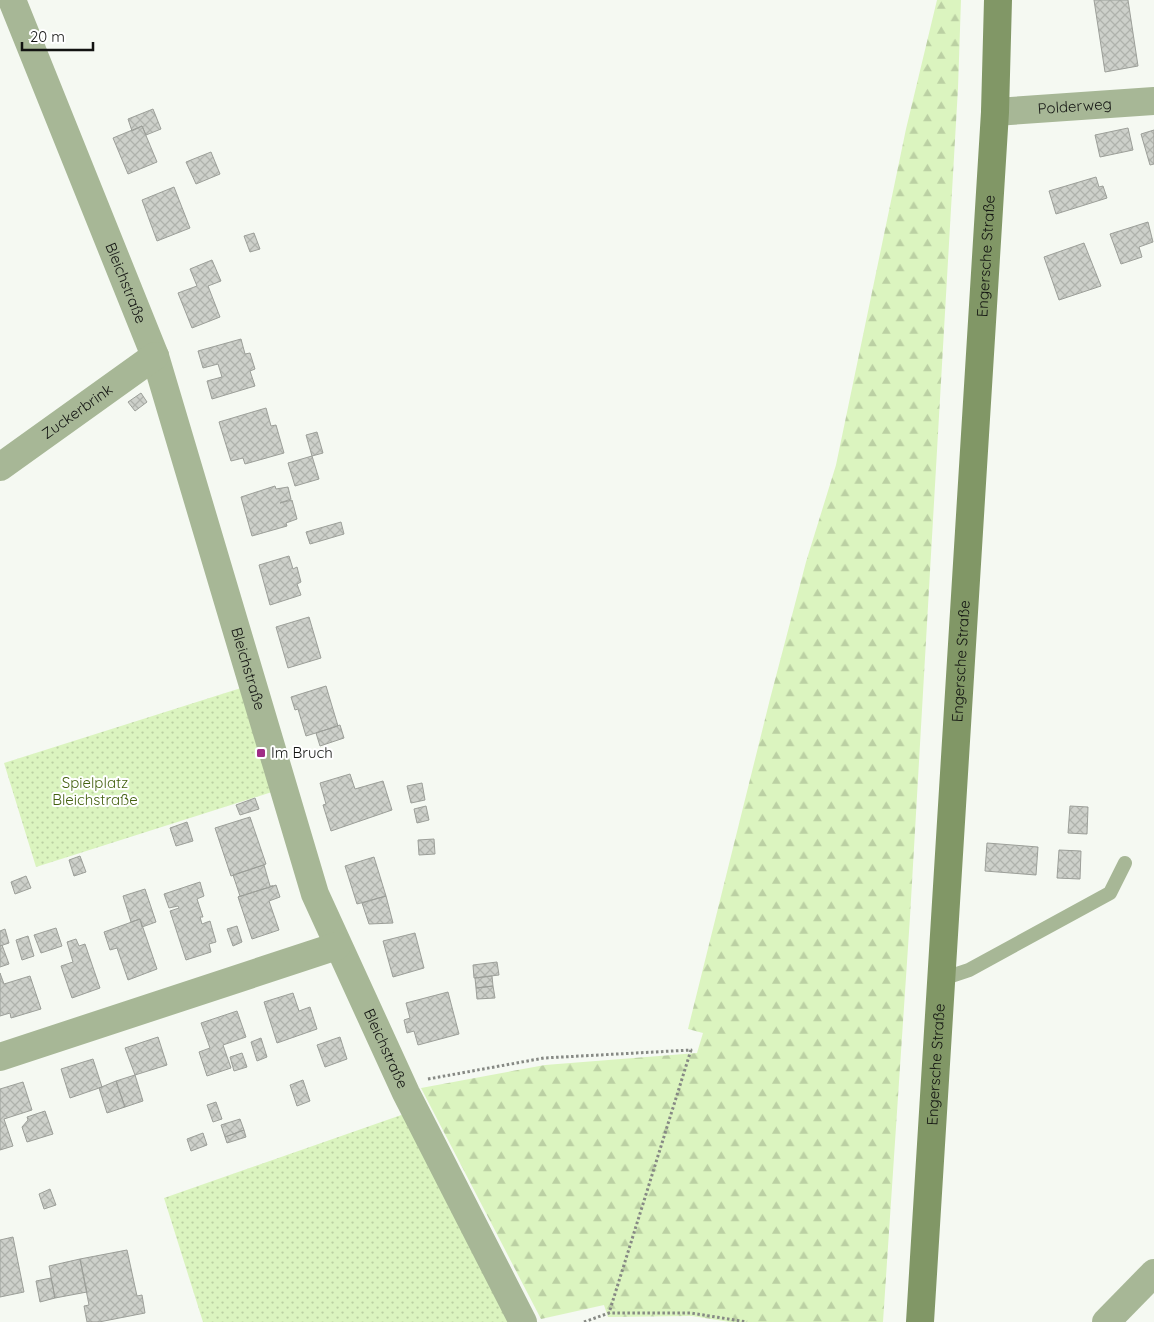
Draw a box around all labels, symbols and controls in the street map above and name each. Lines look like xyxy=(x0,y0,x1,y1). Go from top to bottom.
scale bar xyxy=(22,20,94,52)
text: 20 m xyxy=(30,27,65,46)
street label: Polderweg xyxy=(1037,94,1113,118)
street label: Engersche Straße xyxy=(972,194,999,318)
street label: Bleichstraße xyxy=(101,240,151,326)
street label: Zuckerbrink xyxy=(38,379,116,443)
street label: Engersche Straße xyxy=(947,600,974,723)
street label: Bleichstraße xyxy=(227,625,270,712)
place label: Im Bruch xyxy=(271,743,333,762)
marker: Im Bruch xyxy=(255,747,267,759)
park label: Spielplatz Bleichstraße xyxy=(52,773,138,809)
street label: Engersche Straße xyxy=(922,1003,949,1126)
street label: Bleichstraße xyxy=(360,1006,413,1091)

